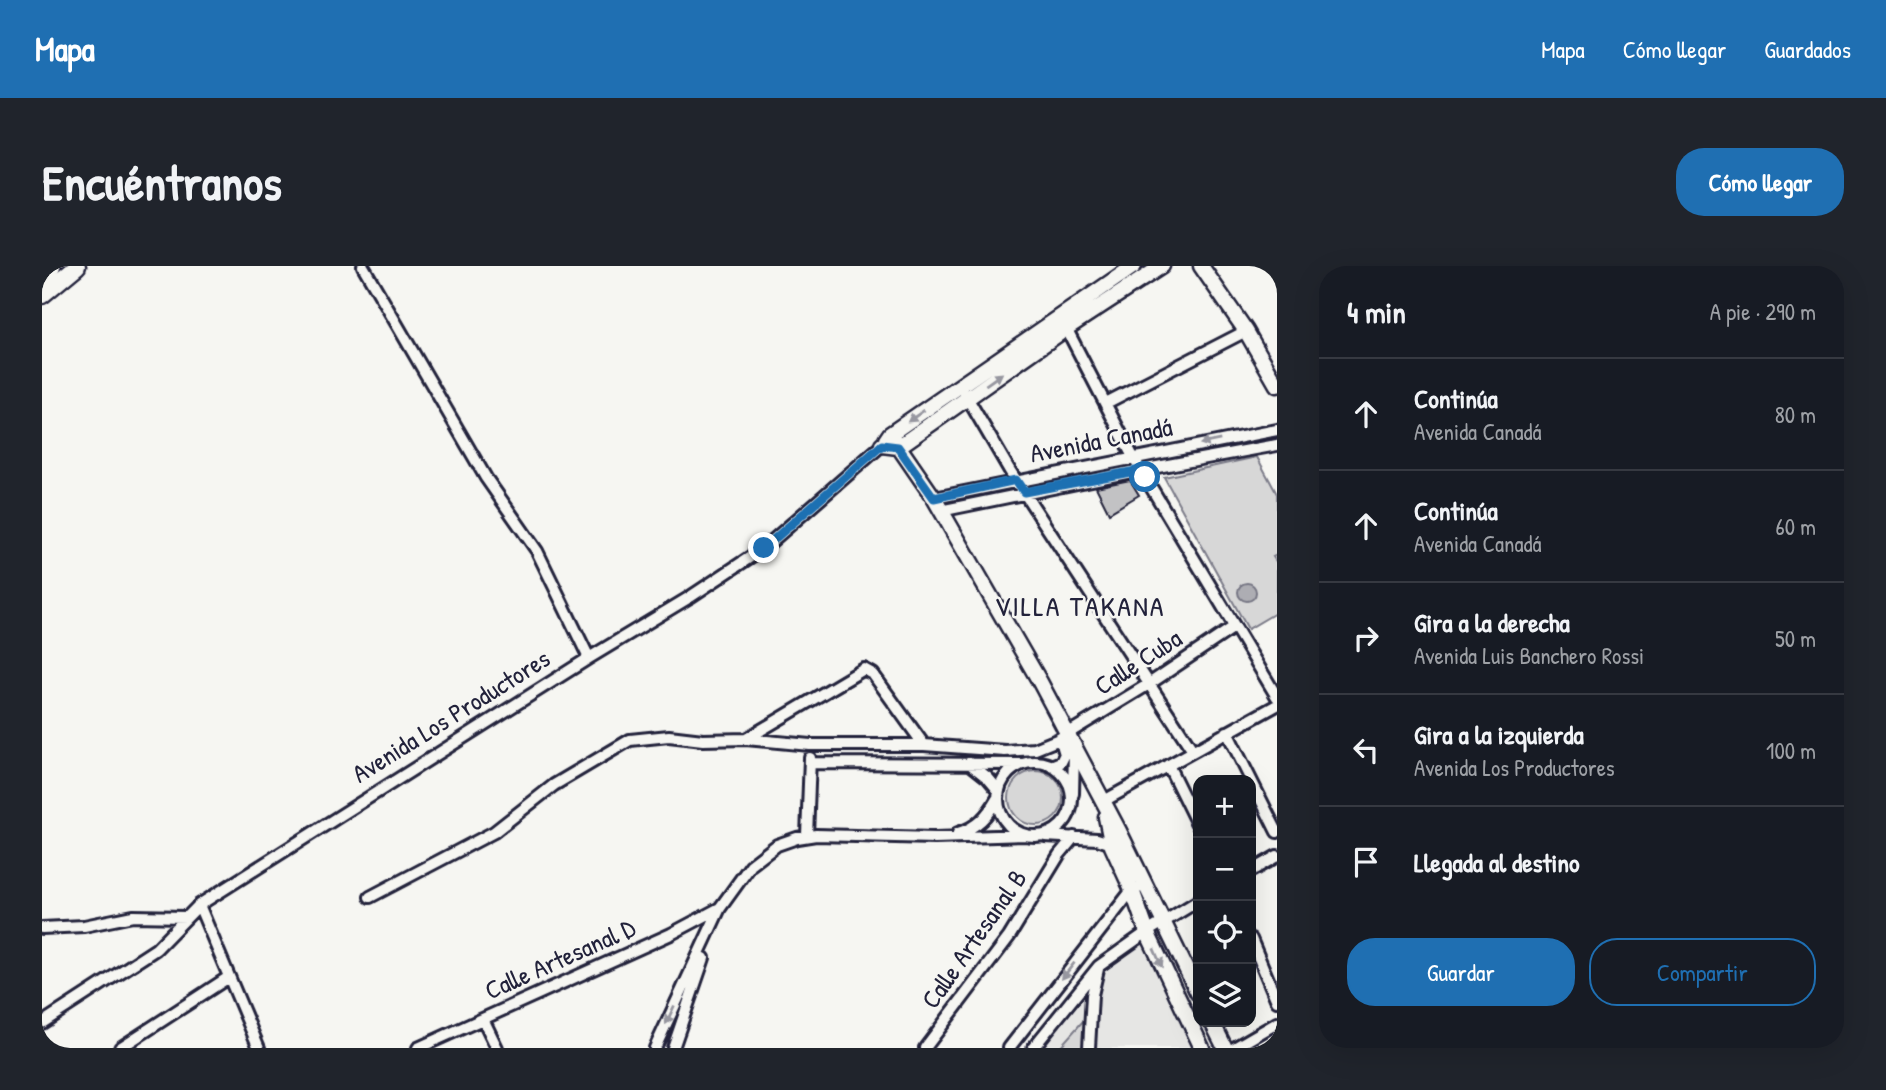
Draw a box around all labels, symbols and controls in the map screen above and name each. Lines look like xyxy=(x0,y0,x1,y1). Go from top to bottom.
text: Mapa xyxy=(35,27,95,71)
text: Mapa xyxy=(1541,33,1585,65)
text: Cómo llegar xyxy=(1623,33,1726,65)
text: Guardados xyxy=(1764,33,1851,65)
button: Cómo llegar xyxy=(1676,148,1844,216)
text: Encuéntranos xyxy=(42,149,282,215)
text: 4 min xyxy=(1347,292,1406,332)
text: A pie · 290 m xyxy=(1710,296,1816,327)
one-way arrow xyxy=(985,372,1003,386)
text: Continúa xyxy=(1414,381,1498,416)
icon: ahead xyxy=(1347,395,1385,433)
text: 80 m xyxy=(1775,399,1816,430)
one-way arrow xyxy=(907,409,925,423)
street label: Avenida Canadá xyxy=(1027,409,1175,470)
text: Avenida Canadá xyxy=(1414,416,1541,447)
one-way arrow xyxy=(1199,437,1221,448)
route start xyxy=(1129,461,1160,492)
text: Continúa xyxy=(1414,493,1498,528)
icon: ahead xyxy=(1347,507,1385,545)
text: 60 m xyxy=(1776,511,1816,542)
text: Avenida Canadá xyxy=(1414,528,1541,559)
route end xyxy=(748,532,779,563)
district label: VILLA TAKANA xyxy=(995,587,1165,625)
text: Gira a la derecha xyxy=(1414,605,1570,640)
icon: right xyxy=(1347,619,1385,657)
street label: Calle Cuba xyxy=(1087,620,1188,703)
text: 50 m xyxy=(1775,623,1816,654)
text: Avenida Luis Banchero Rossi xyxy=(1414,640,1644,671)
street label: Avenida Los Productores xyxy=(345,641,556,791)
text: Gira a la izquierda xyxy=(1414,717,1584,752)
icon: left xyxy=(1347,731,1385,769)
text: 100 m xyxy=(1766,735,1816,766)
text: Avenida Los Productores xyxy=(1414,752,1615,783)
map controls xyxy=(1193,775,1256,1027)
button: + xyxy=(1193,775,1256,838)
button: − xyxy=(1193,838,1256,901)
icon: arrive xyxy=(1347,843,1385,881)
text: Llegada al destino xyxy=(1414,845,1580,880)
street label: Calle Artesanal B xyxy=(913,862,1034,1015)
button: locate xyxy=(1193,901,1256,964)
street label: Calle Artesanal D xyxy=(479,909,641,1007)
button: Guardar xyxy=(1347,938,1575,1006)
button: Compartir xyxy=(1589,938,1816,1006)
one-way arrow xyxy=(1153,947,1164,968)
one-way arrow xyxy=(1061,961,1076,979)
button: layers xyxy=(1193,964,1256,1027)
one-way arrow xyxy=(664,1004,675,1025)

